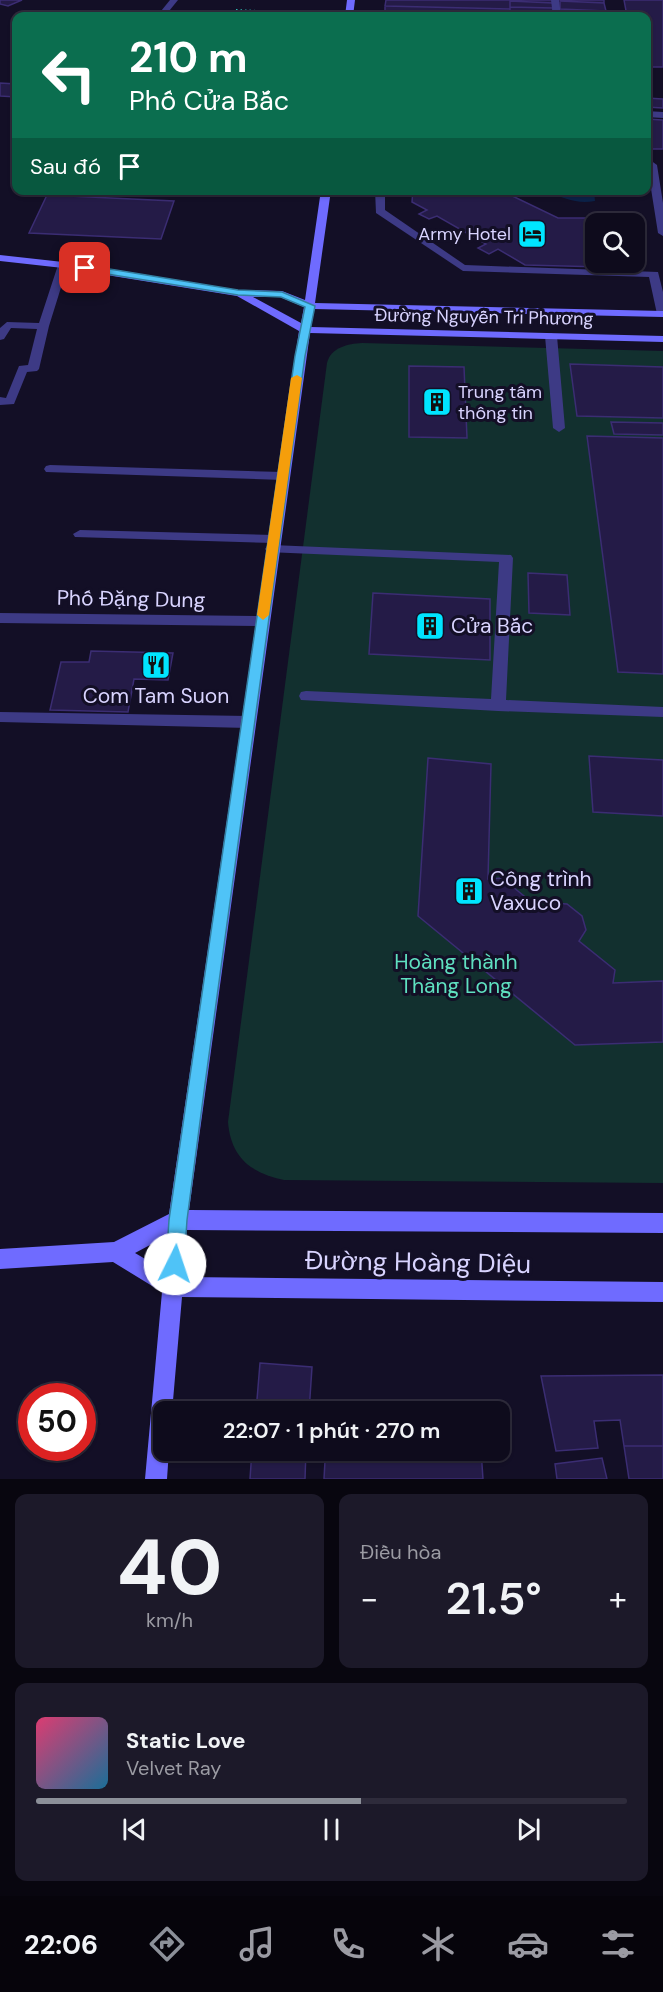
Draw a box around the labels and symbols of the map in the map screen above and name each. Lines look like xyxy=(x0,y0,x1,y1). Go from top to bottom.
hotel icon: Army Hotel xyxy=(516,218,548,250)
place label: Army Hotel xyxy=(418,222,511,246)
pin xyxy=(59,242,110,293)
street label: Đường Nguyễn Tri Phương xyxy=(374,303,594,331)
place label: Trung tâm thông tin xyxy=(458,380,542,425)
building icon: Trung tâm thông tin xyxy=(421,386,453,418)
street label: Phố Đặng Dung xyxy=(57,584,206,614)
building icon: Cửa Bắc xyxy=(414,610,446,642)
place label: Cửa Bắc xyxy=(451,612,533,640)
restaurant icon: Com Tam Suon xyxy=(140,649,172,681)
place label: Com Tam Suon xyxy=(83,682,229,710)
place label: Công trình Vaxuco xyxy=(490,865,592,917)
building icon: Công trình Vaxuco xyxy=(453,875,485,907)
park label: Hoàng thành Thăng Long xyxy=(394,948,518,1000)
position arrow xyxy=(143,1232,207,1296)
street label: Đường Hoàng Diệu xyxy=(305,1243,531,1281)
speed limit sign: 50 xyxy=(18,1383,96,1461)

